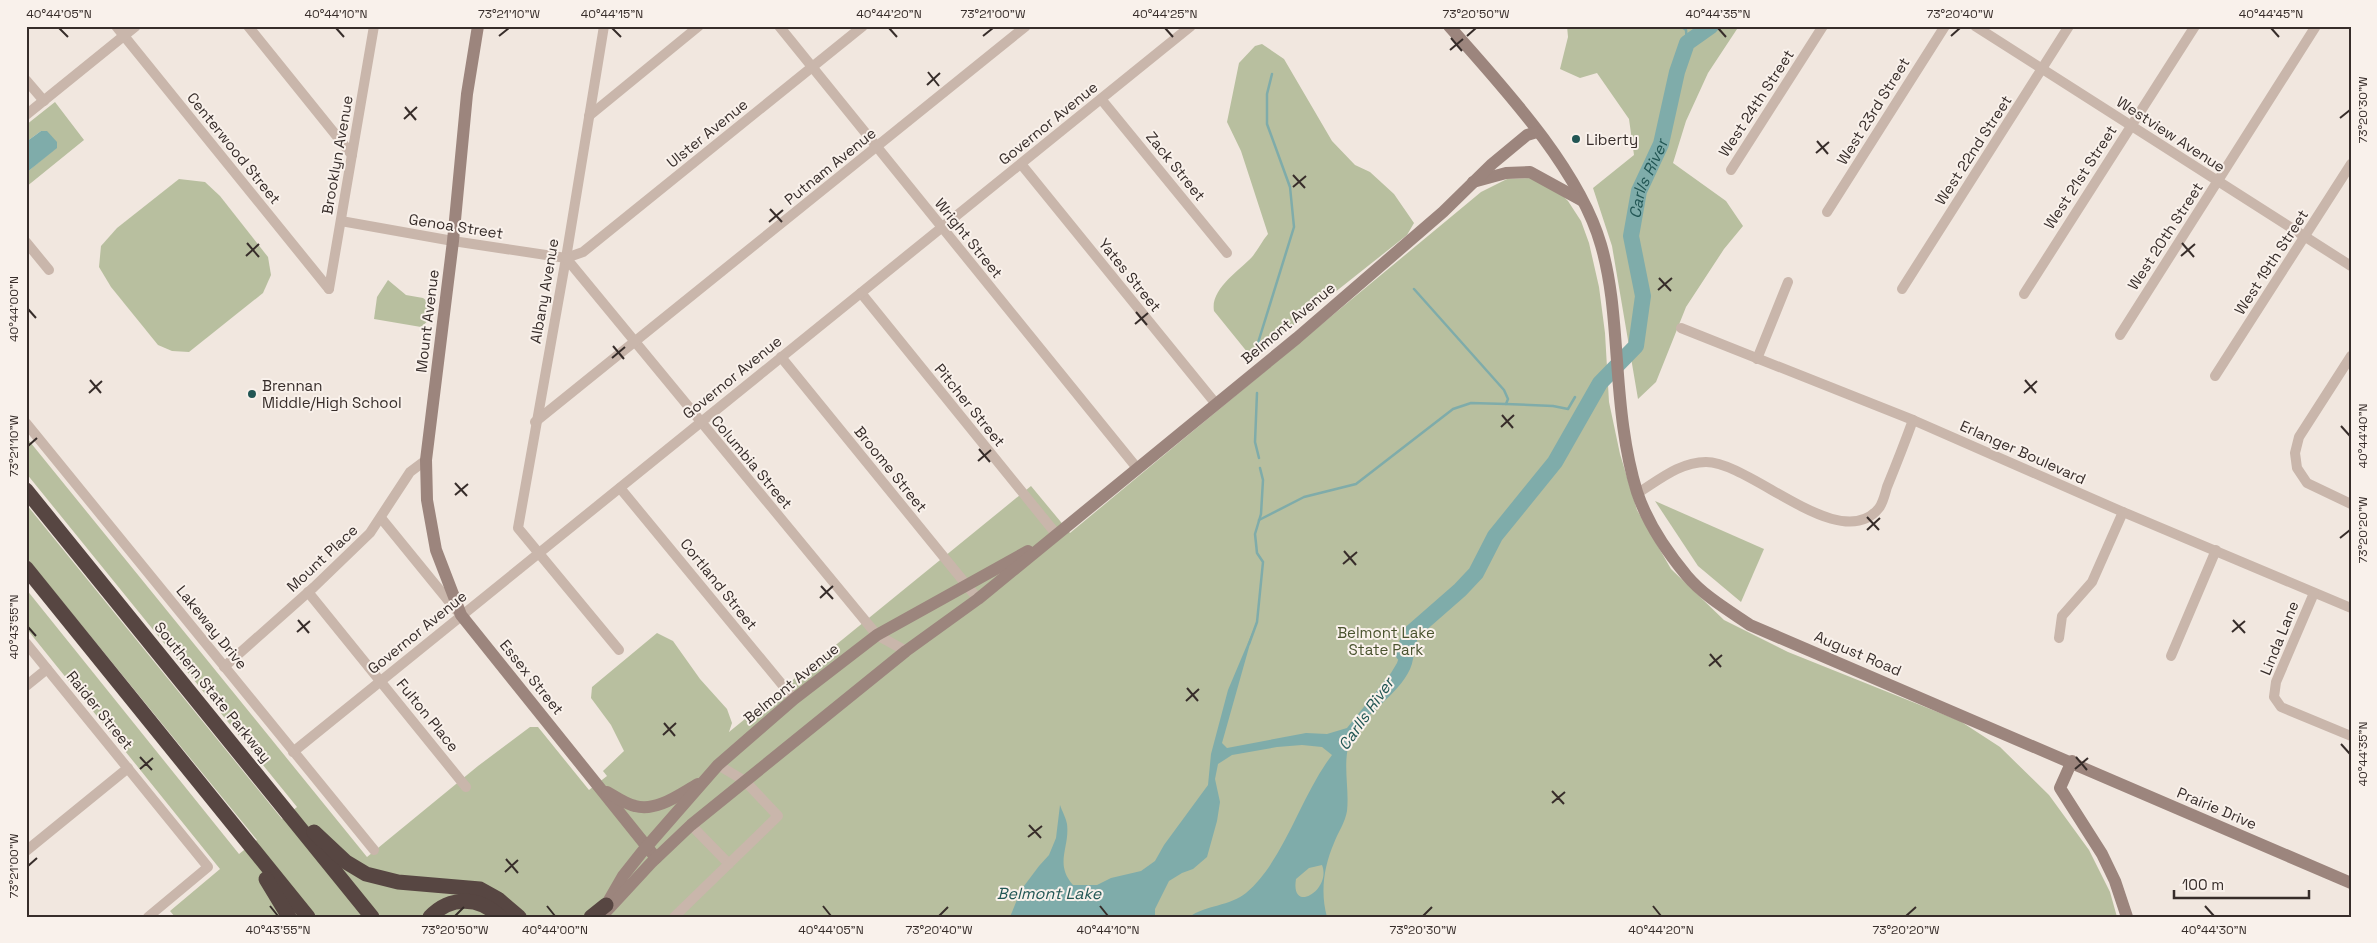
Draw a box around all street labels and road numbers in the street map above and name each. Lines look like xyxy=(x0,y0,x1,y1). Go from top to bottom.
street label: West 24th Street xyxy=(1714,46,1798,160)
street label: West 23rd Street xyxy=(1832,54,1914,168)
street label: Governor Avenue xyxy=(995,77,1101,169)
street label: Centerwood Street xyxy=(183,88,285,208)
street label: West 22nd Street xyxy=(1930,92,2016,208)
street label: Westview Avenue xyxy=(2113,92,2229,176)
street label: Brooklyn Avenue xyxy=(317,94,357,216)
street label: Ulster Avenue xyxy=(662,94,752,172)
street label: West 21st Street xyxy=(2039,121,2121,232)
street label: Putnam Avenue xyxy=(780,123,880,209)
street label: Zack Street xyxy=(1142,127,1210,205)
street label: West 20th Street xyxy=(2123,178,2207,293)
street label: Wright Street xyxy=(931,194,1007,282)
street label: West 19th Street xyxy=(2230,206,2312,318)
street label: Genoa Street xyxy=(407,209,505,243)
street label: Yates Street xyxy=(1095,234,1166,316)
street label: Albany Avenue xyxy=(525,237,563,345)
street label: Mount Avenue xyxy=(411,268,443,374)
street label: Belmont Avenue xyxy=(1237,278,1339,368)
street label: Governor Avenue xyxy=(679,331,785,423)
street label: Pitcher Street xyxy=(931,359,1009,451)
street label: Columbia Street xyxy=(707,411,797,513)
street label: Erlanger Boulevard xyxy=(1957,416,2089,488)
street label: Broome Street xyxy=(850,422,932,516)
street label: Mount Place xyxy=(283,520,362,596)
street label: Cortland Street xyxy=(676,534,762,634)
street label: Lakeway Drive xyxy=(172,581,252,673)
street label: Governor Avenue xyxy=(364,586,470,678)
street label: Linda Lane xyxy=(2256,598,2302,678)
street label: Southern State Parkway xyxy=(150,618,276,766)
street label: August Road xyxy=(1812,626,1904,680)
street label: Essex Street xyxy=(496,636,568,719)
street label: Belmont Avenue xyxy=(739,639,843,727)
street label: Raider Street xyxy=(63,667,138,753)
street label: Fulton Place xyxy=(393,674,463,756)
street label: Prairie Drive xyxy=(2174,783,2260,833)

